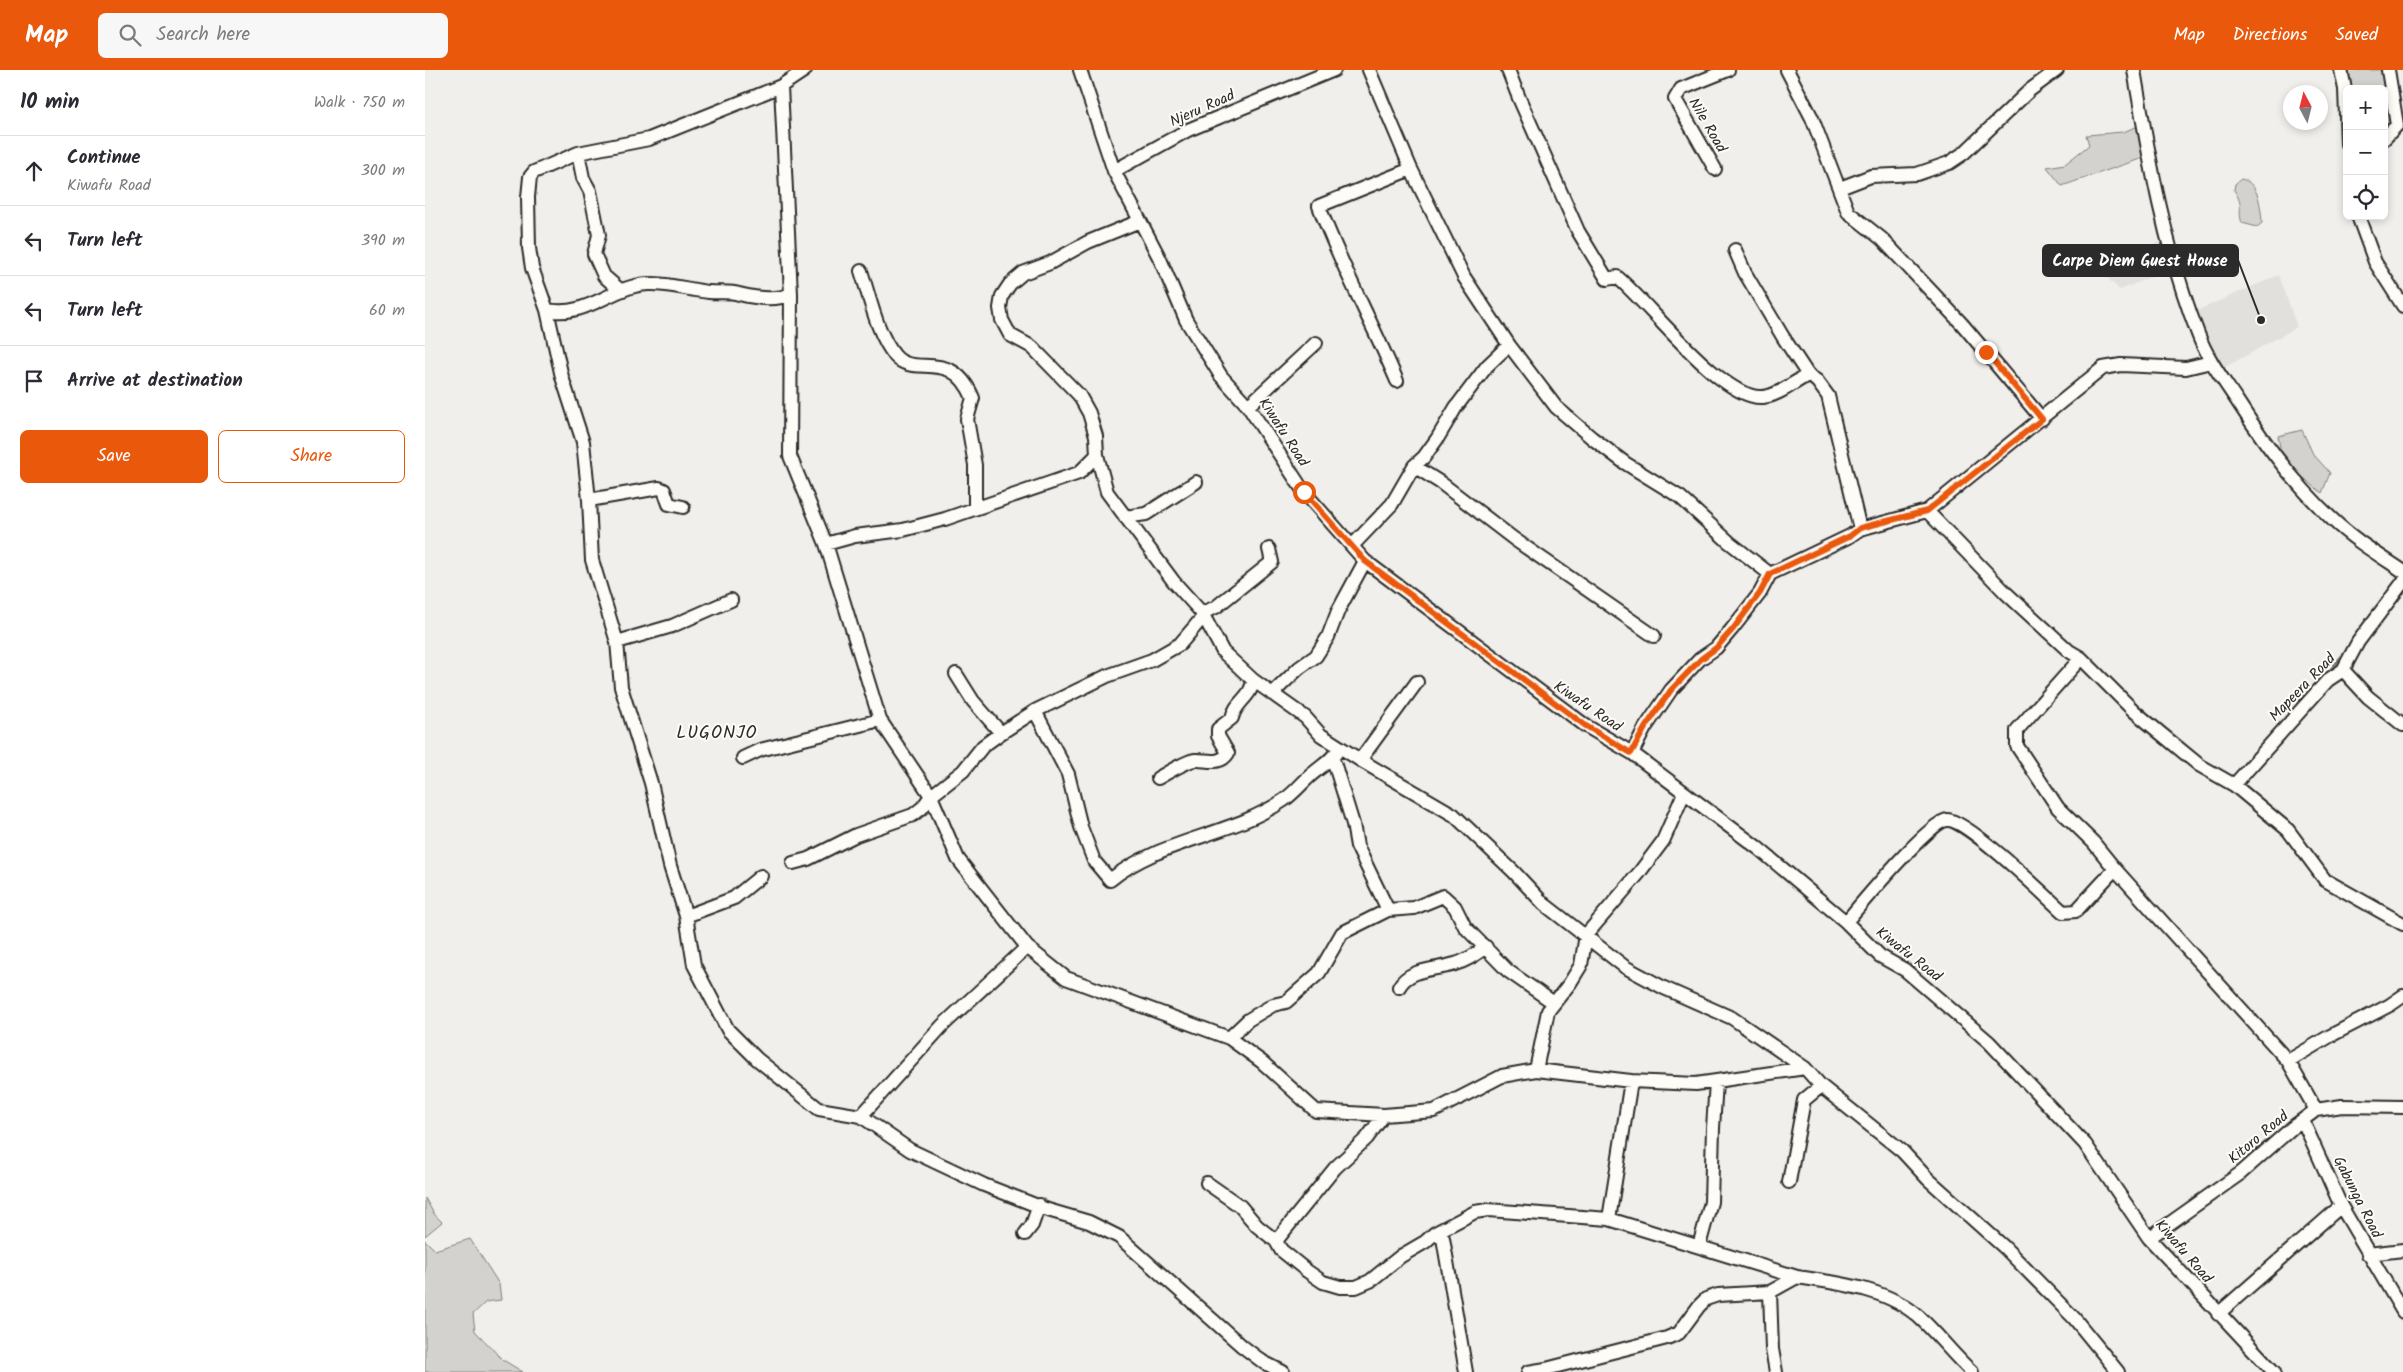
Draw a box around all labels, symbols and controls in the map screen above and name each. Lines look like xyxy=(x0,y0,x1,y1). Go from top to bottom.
search box xyxy=(98,13,448,58)
text: Map xyxy=(25,16,68,55)
text: Search here xyxy=(156,20,250,50)
icon: search xyxy=(116,21,144,49)
text: Map xyxy=(2173,21,2205,50)
text: Directions xyxy=(2233,21,2307,50)
text: Saved xyxy=(2335,21,2378,50)
street label: Njeru Road xyxy=(1166,84,1239,134)
north arrow xyxy=(2283,85,2328,130)
map controls xyxy=(2343,85,2388,220)
button: + xyxy=(2343,85,2388,130)
text: 10 min xyxy=(20,86,80,119)
text: Walk · 750 m xyxy=(314,90,405,115)
street label: Nile Road xyxy=(1682,93,1733,158)
button: − xyxy=(2343,130,2388,175)
text: Continue xyxy=(67,143,140,173)
icon: ahead xyxy=(20,157,48,185)
text: 300 m xyxy=(361,158,405,183)
text: Kiwafu Road xyxy=(67,173,151,198)
button: locate xyxy=(2343,175,2388,220)
text: Turn left xyxy=(67,226,142,256)
icon: left xyxy=(20,227,48,255)
text: 390 m xyxy=(361,228,405,253)
callout: Carpe Diem Guest House xyxy=(2043,245,2238,276)
text: Carpe Diem Guest House xyxy=(2052,249,2228,274)
text: Turn left xyxy=(67,296,142,326)
icon: left xyxy=(20,297,48,325)
text: 60 m xyxy=(369,298,405,323)
route end xyxy=(1975,341,1998,364)
text: Arrive at destination xyxy=(67,366,243,396)
icon: arrive xyxy=(20,367,48,395)
street label: Kiwafu Road xyxy=(1252,393,1315,472)
button: Save xyxy=(20,430,208,483)
button: Share xyxy=(218,430,405,483)
route start xyxy=(1293,481,1316,504)
street label: Mapeera Road xyxy=(2264,647,2342,728)
street label: Kiwafu Road xyxy=(1548,675,1627,739)
district label: LUGONJO xyxy=(676,719,758,748)
street label: Kiwafu Road xyxy=(1870,921,1947,989)
street label: Kitoro Road xyxy=(2223,1105,2295,1170)
street label: Gabunga Road xyxy=(2326,1152,2388,1243)
street label: Kiwafu Road xyxy=(2148,1214,2218,1290)

